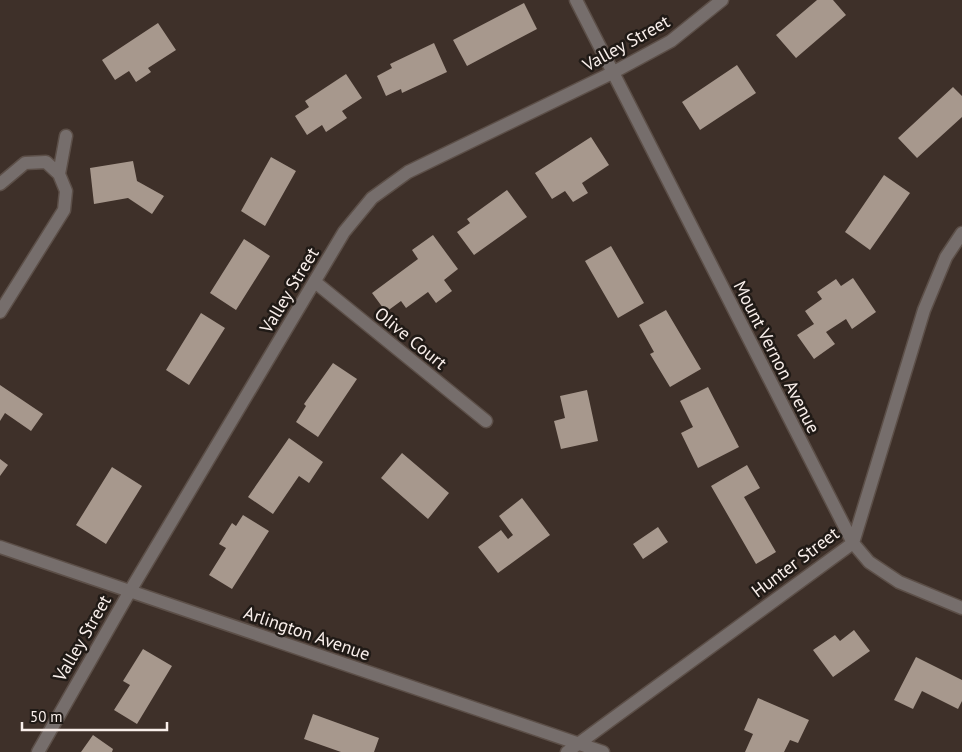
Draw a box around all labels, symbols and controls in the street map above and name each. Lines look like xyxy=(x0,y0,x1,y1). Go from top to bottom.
street label: Valley Street xyxy=(578,10,674,77)
street label: Valley Street xyxy=(254,243,324,338)
street label: Mount Vernon Avenue xyxy=(729,277,825,437)
street label: Olive Court xyxy=(370,302,452,374)
street label: Hunter Street xyxy=(747,522,843,602)
street label: Valley Street xyxy=(48,591,116,686)
street label: Arlington Avenue xyxy=(241,601,373,665)
scale bar xyxy=(22,700,168,732)
text: 50 m xyxy=(30,707,63,726)

